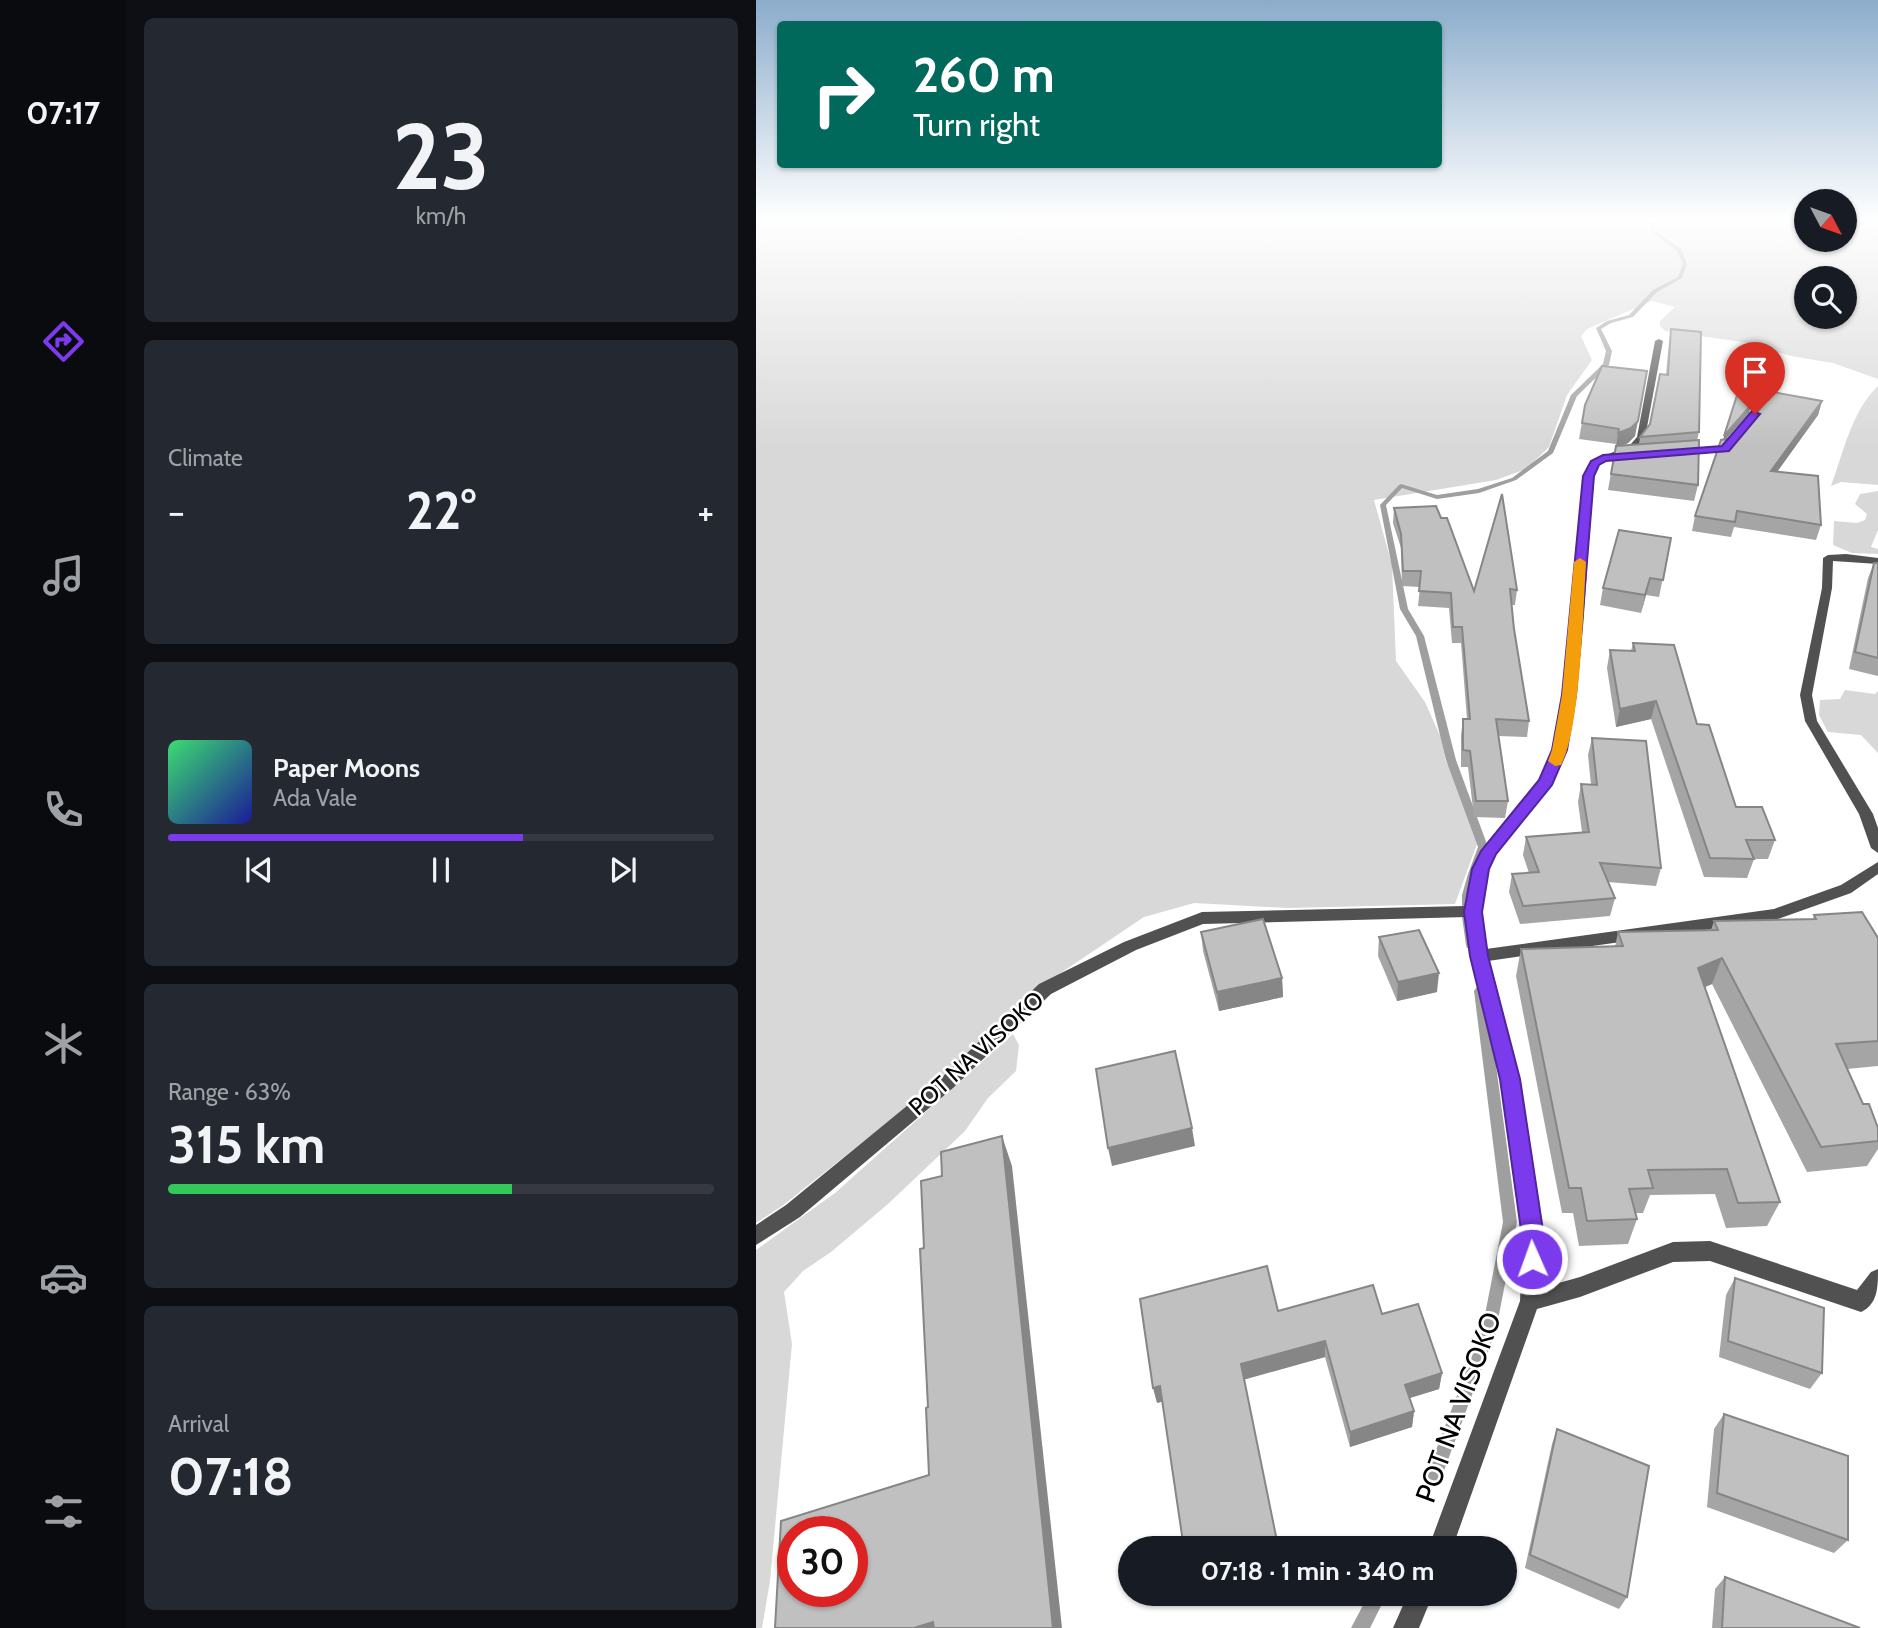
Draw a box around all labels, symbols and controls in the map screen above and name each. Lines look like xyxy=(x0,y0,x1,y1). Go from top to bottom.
text: 260 m xyxy=(913,45,1055,104)
icon: right xyxy=(798,49,889,140)
text: 07:17 xyxy=(26,93,100,132)
text: 23 xyxy=(392,101,490,212)
text: Turn right xyxy=(913,105,1040,144)
north arrow xyxy=(1794,189,1857,252)
map controls xyxy=(1794,189,1857,329)
text: km/h xyxy=(416,202,466,230)
button: search xyxy=(1794,266,1857,329)
icon: directions xyxy=(39,317,88,366)
pin xyxy=(1725,342,1785,414)
icon: arrive xyxy=(1736,353,1774,391)
text: Climate xyxy=(168,444,243,472)
text: 22° xyxy=(406,479,476,542)
text: − xyxy=(168,488,185,535)
text: + xyxy=(697,488,714,535)
icon: music xyxy=(39,551,88,600)
text: Paper Moons xyxy=(273,752,420,784)
text: Ada Vale xyxy=(273,784,357,812)
icon: phone xyxy=(39,785,88,834)
icon: previous xyxy=(240,851,278,889)
icon: pause xyxy=(422,851,460,889)
icon: next xyxy=(604,851,642,889)
street label: POT NA VISOKO xyxy=(903,985,1049,1121)
icon: climate xyxy=(39,1019,88,1068)
text: Range · 63% xyxy=(168,1078,291,1106)
text: 315 km xyxy=(168,1113,325,1176)
position arrow xyxy=(1495,1222,1569,1296)
icon: car xyxy=(39,1253,88,1302)
street label: POT NA VISOKO xyxy=(1408,1307,1508,1507)
text: Arrival xyxy=(168,1410,229,1438)
text: 07:18 xyxy=(168,1445,293,1508)
icon: filters xyxy=(39,1487,88,1536)
speed limit sign: 30 xyxy=(777,1516,868,1607)
text: 07:18 · 1 min · 340 m xyxy=(1201,1555,1434,1587)

